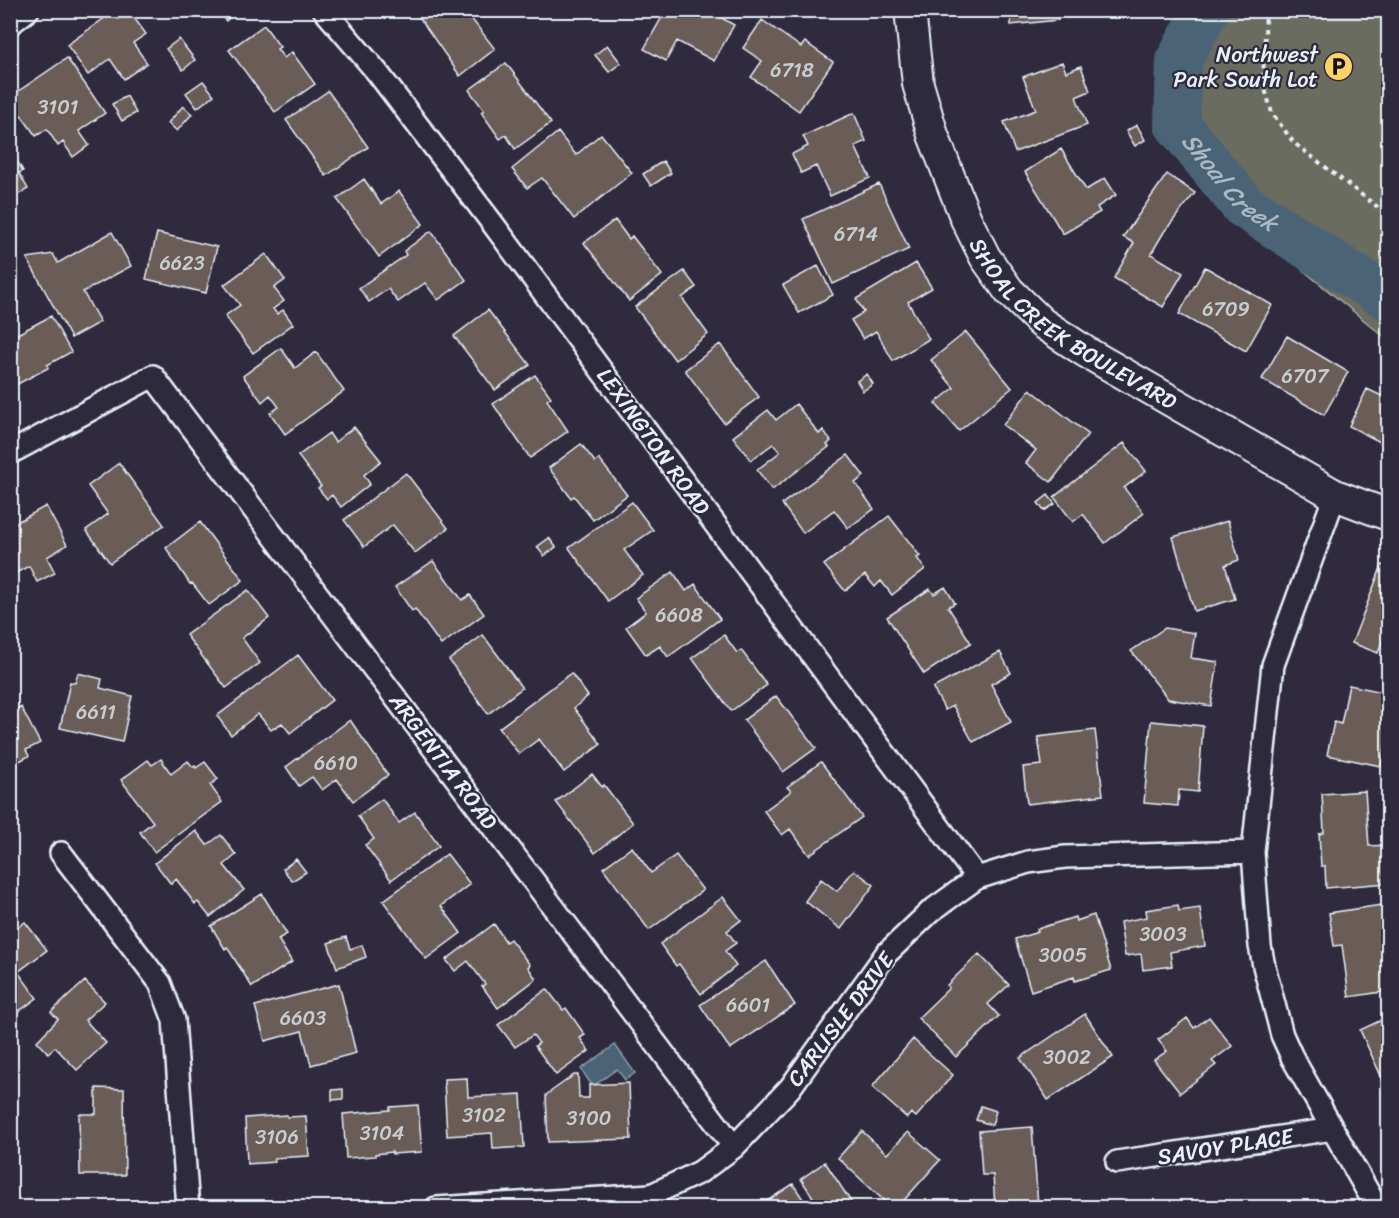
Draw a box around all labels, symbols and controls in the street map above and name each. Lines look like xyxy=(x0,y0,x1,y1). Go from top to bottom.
place label: Northwest Park South Lot xyxy=(1173,35,1319,99)
parking icon: Northwest Park South Lot xyxy=(1323,51,1355,83)
house number: 6718 xyxy=(770,53,814,88)
house number: 3101 xyxy=(38,90,78,125)
water label: Shoal Creek xyxy=(1171,123,1289,245)
house number: 6714 xyxy=(834,217,878,252)
street label: SHOAL CREEK BOULEVARD xyxy=(958,231,1185,421)
house number: 6623 xyxy=(159,246,205,281)
house number: 6709 xyxy=(1202,292,1250,327)
street label: LEXINGTON ROAD xyxy=(586,359,721,524)
house number: 6707 xyxy=(1282,359,1330,394)
house number: 6608 xyxy=(655,598,703,633)
street label: ARGENTIA ROAD xyxy=(378,684,508,838)
house number: 6611 xyxy=(76,695,116,730)
house number: 6610 xyxy=(314,746,358,781)
house number: 3003 xyxy=(1139,917,1187,952)
house number: 3005 xyxy=(1039,938,1087,973)
street label: CARLISLE DRIVE xyxy=(776,942,905,1095)
house number: 6601 xyxy=(726,988,770,1023)
house number: 6603 xyxy=(280,1001,326,1036)
house number: 3002 xyxy=(1043,1040,1091,1075)
house number: 3102 xyxy=(462,1098,506,1133)
house number: 3100 xyxy=(567,1101,611,1136)
house number: 3104 xyxy=(360,1116,404,1151)
street label: SAVOY PLACE xyxy=(1155,1116,1297,1176)
house number: 3106 xyxy=(255,1120,299,1155)

